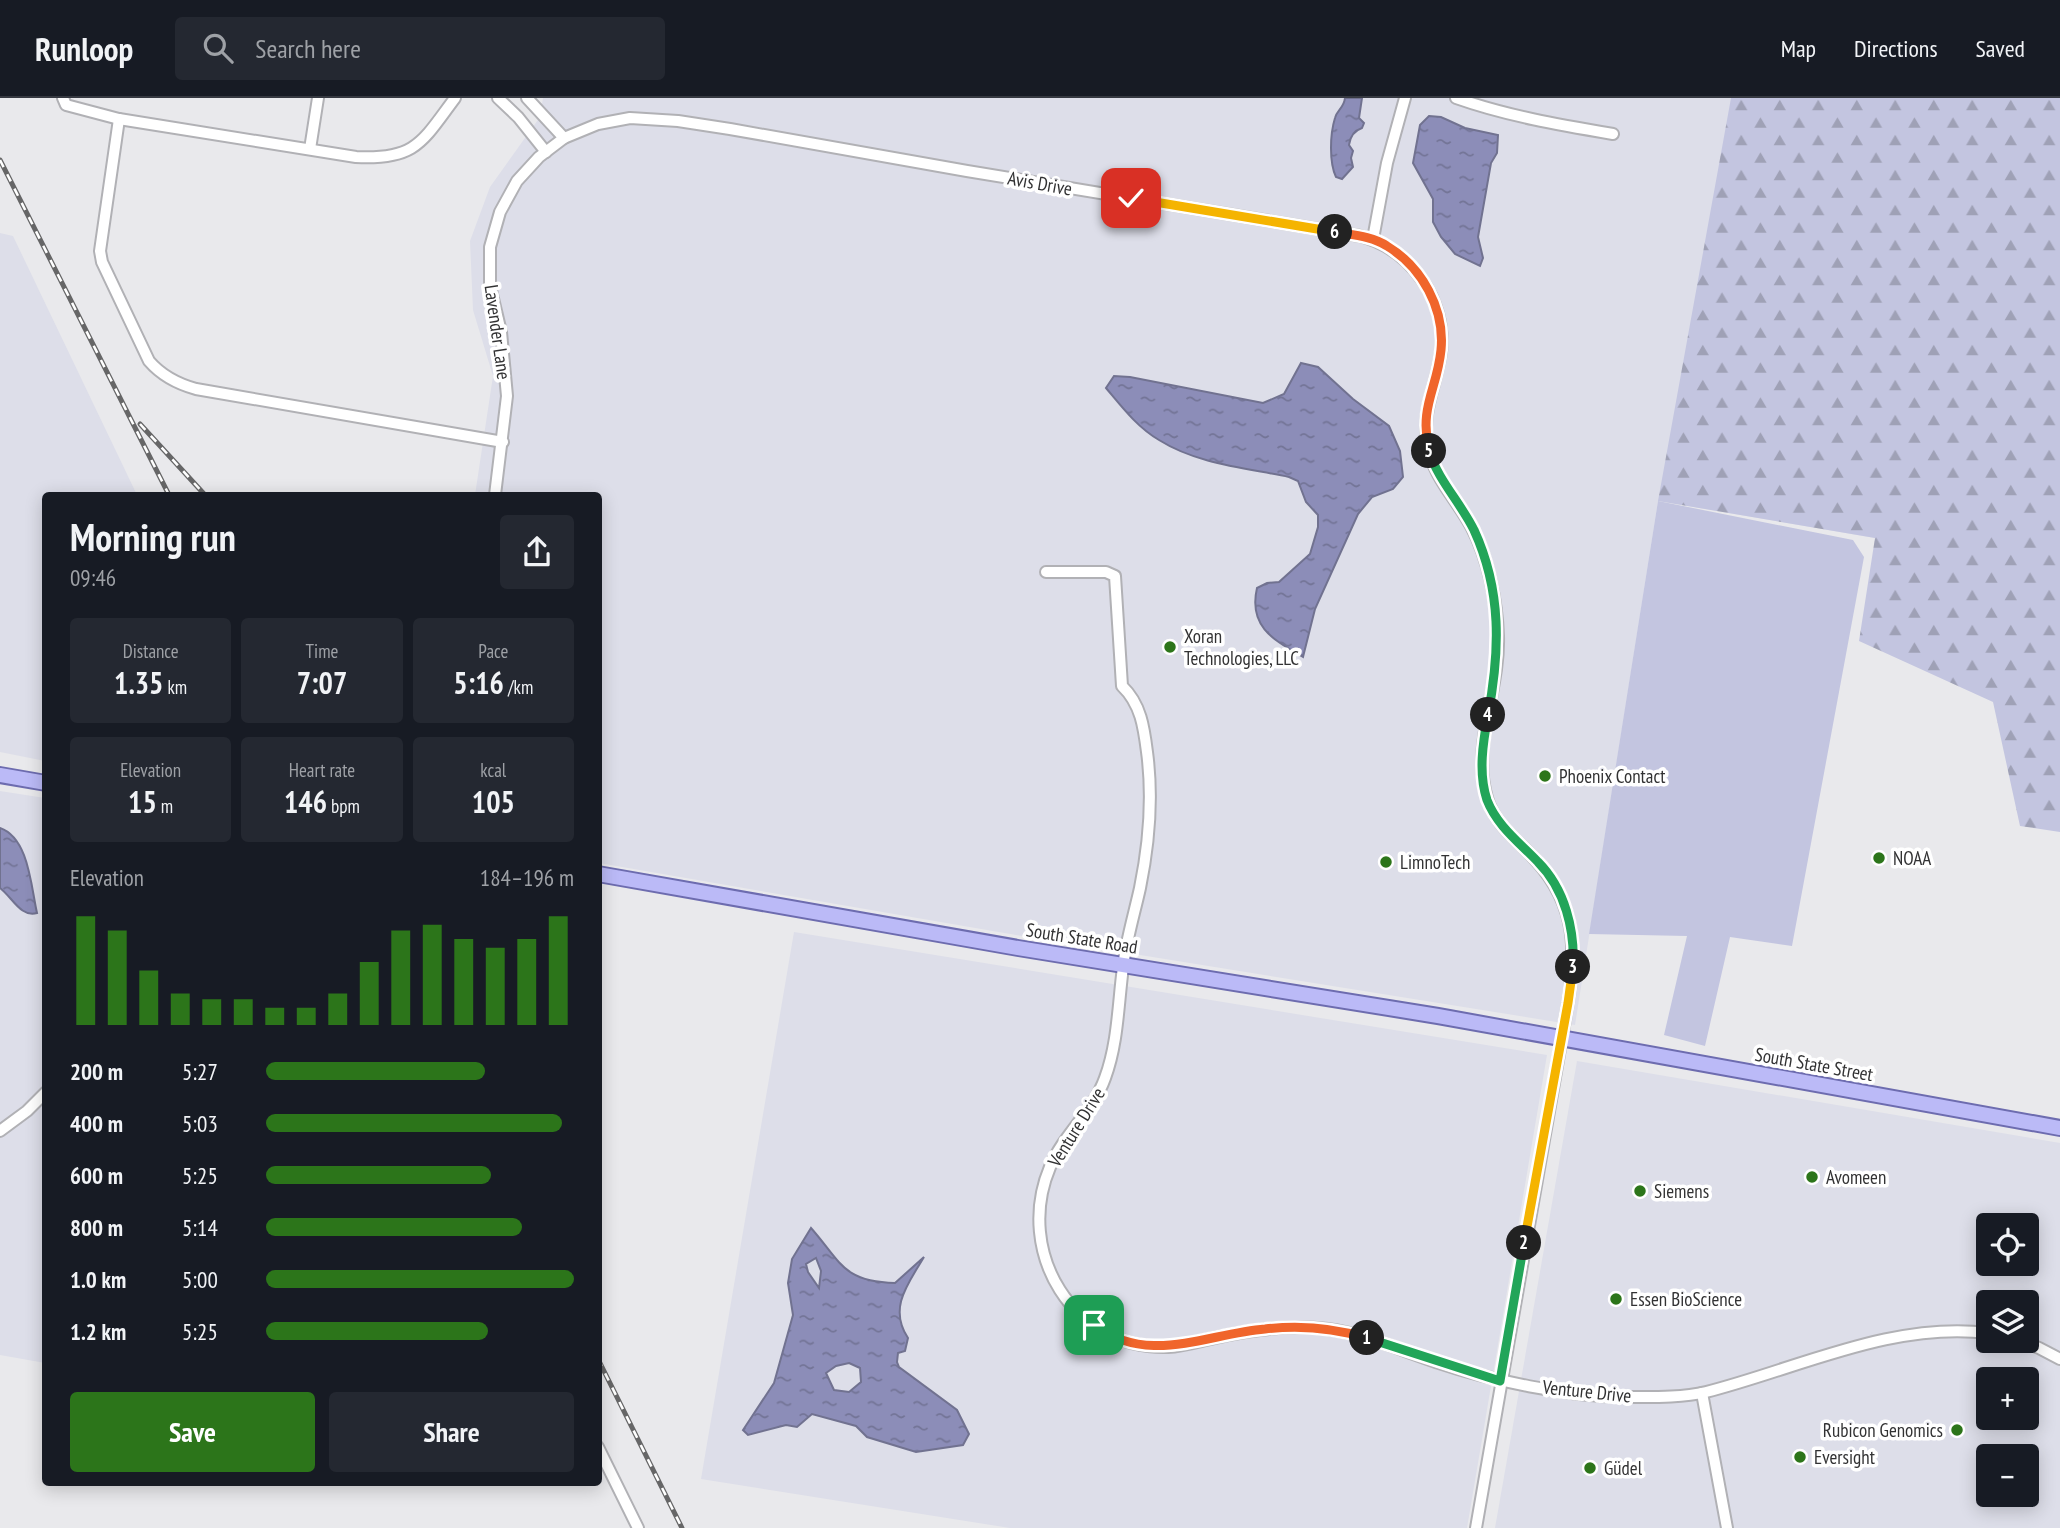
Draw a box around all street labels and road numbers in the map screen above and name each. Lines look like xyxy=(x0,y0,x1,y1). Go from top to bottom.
street label: Avis Drive xyxy=(1006,166,1074,200)
street label: Lavender Lane xyxy=(479,283,517,381)
street label: South State Road xyxy=(1025,917,1139,959)
street label: South State Street xyxy=(1753,1042,1876,1086)
street label: Venture Drive xyxy=(1042,1083,1110,1172)
street label: Venture Drive xyxy=(1540,1374,1633,1408)

